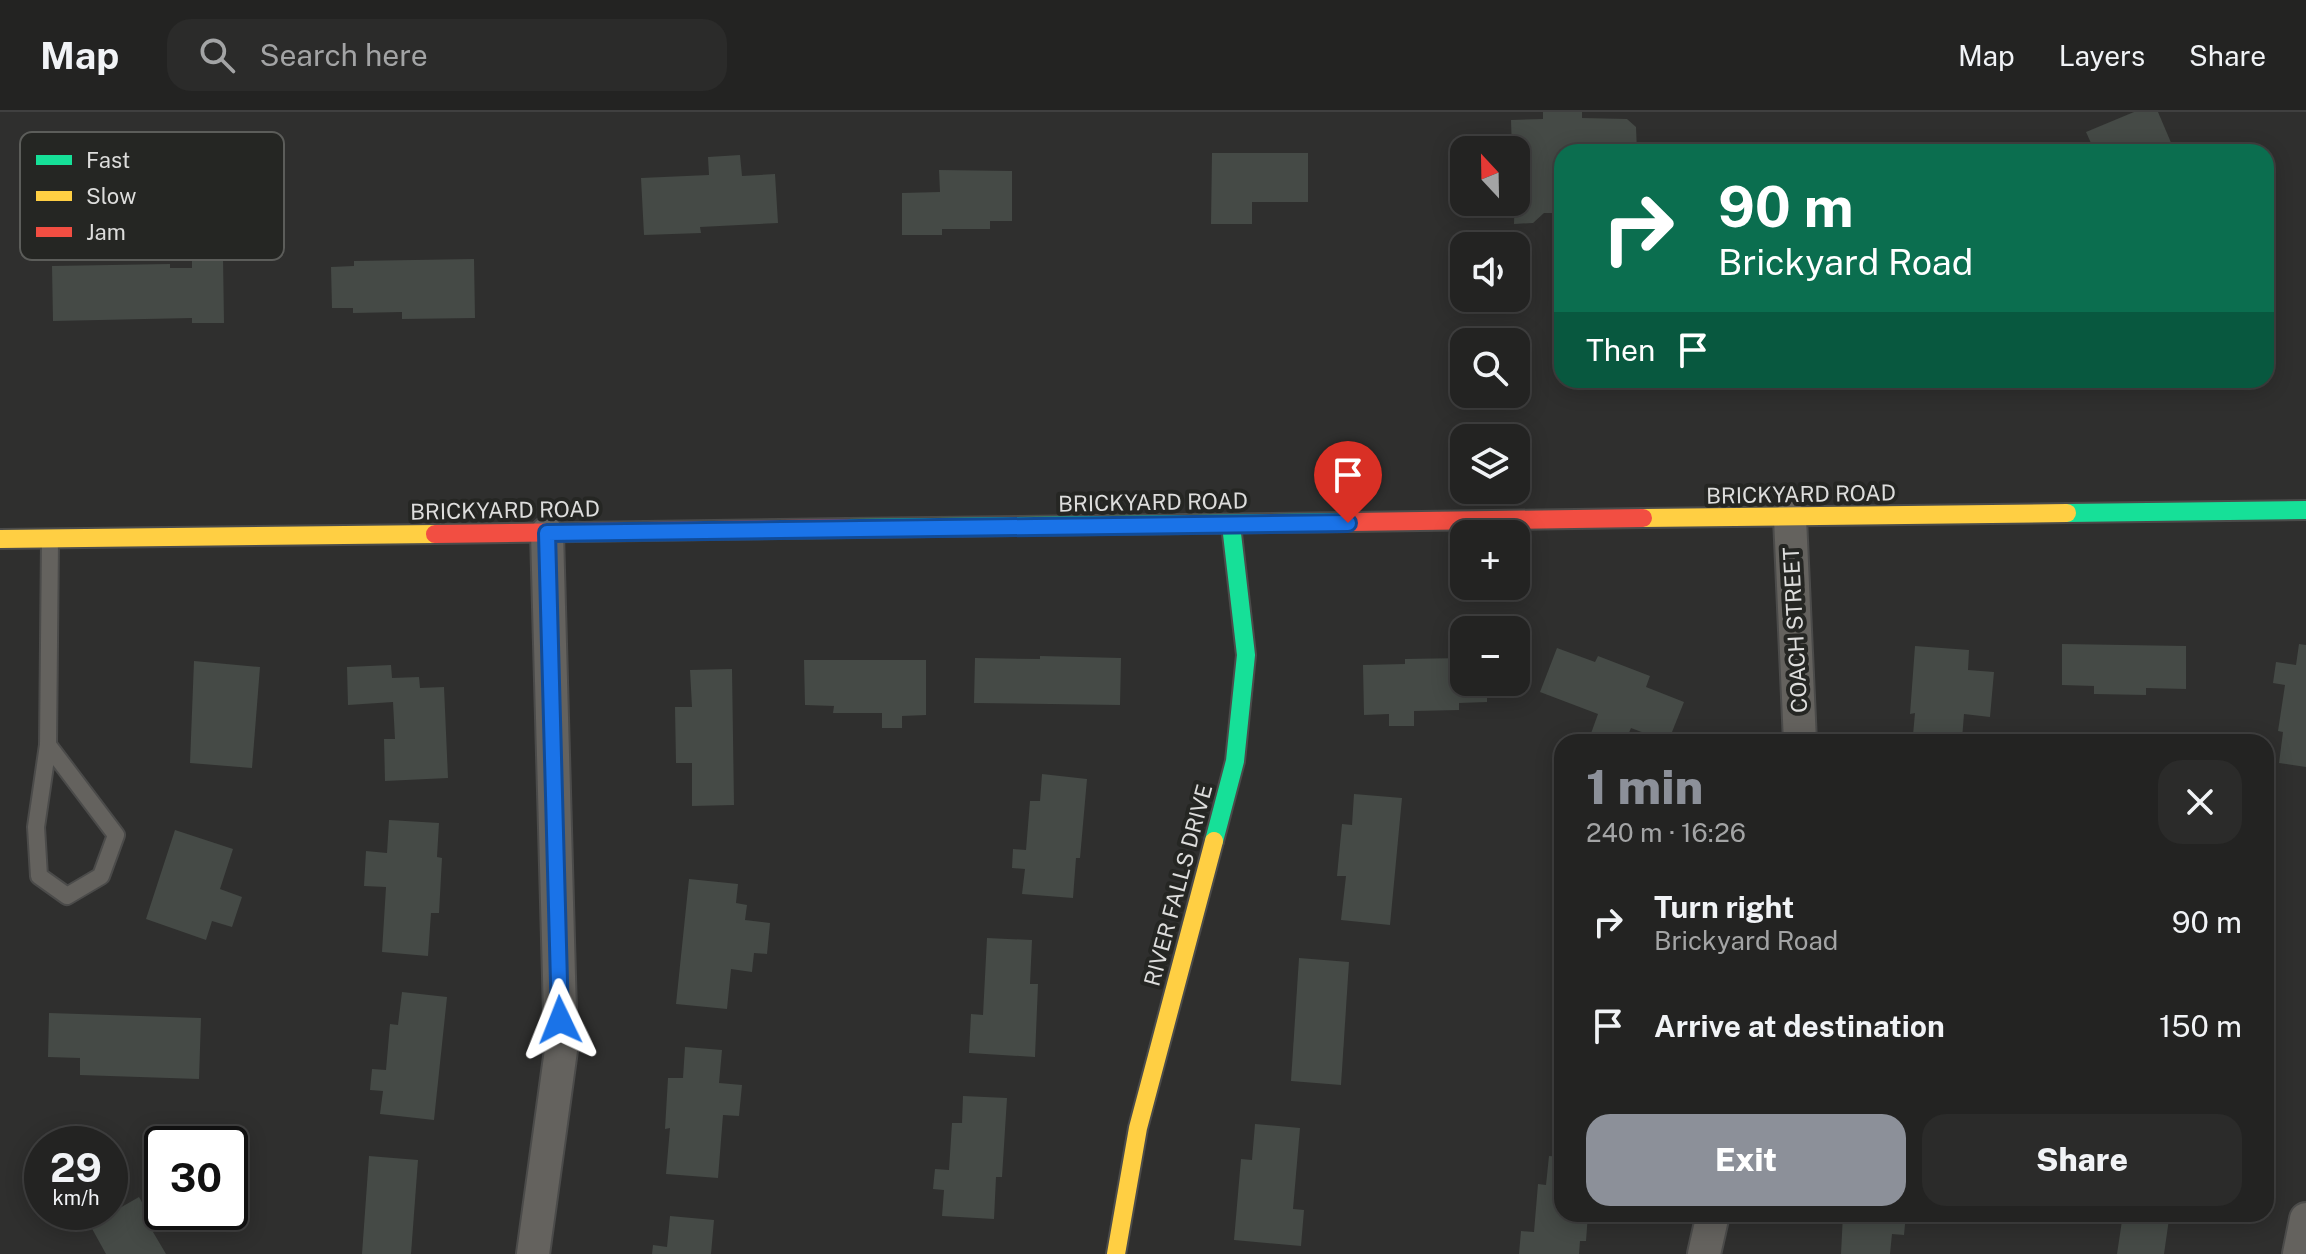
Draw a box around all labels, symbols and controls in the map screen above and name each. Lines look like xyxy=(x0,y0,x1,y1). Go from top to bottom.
search box xyxy=(167,19,727,91)
text: Map xyxy=(40,33,119,78)
icon: search xyxy=(195,33,239,77)
text: Search here xyxy=(259,37,428,73)
text: Map xyxy=(1958,39,2015,72)
text: Layers xyxy=(2059,39,2145,72)
text: Share xyxy=(2189,39,2266,72)
legend xyxy=(20,132,284,260)
north arrow xyxy=(1450,136,1530,216)
map controls xyxy=(1450,136,1530,696)
text: Fast xyxy=(86,147,130,173)
text: 90 m xyxy=(1718,174,1854,240)
icon: right xyxy=(1586,176,1690,280)
text: Slow xyxy=(86,183,136,209)
text: Jam xyxy=(86,219,126,245)
button: sound xyxy=(1450,232,1530,312)
text: Brickyard Road xyxy=(1718,241,1973,283)
button: search xyxy=(1450,328,1530,408)
icon: arrive xyxy=(1671,328,1715,372)
text: Then xyxy=(1586,332,1655,368)
button: layers xyxy=(1450,424,1530,504)
pin xyxy=(1314,441,1382,523)
icon: arrive xyxy=(1326,453,1370,497)
street label: BRICKYARD ROAD xyxy=(1706,479,1896,509)
street label: BRICKYARD ROAD xyxy=(1058,487,1248,517)
street label: BRICKYARD ROAD xyxy=(410,495,600,525)
button: + xyxy=(1450,520,1530,600)
street label: COACH STREET xyxy=(1778,546,1812,714)
button: − xyxy=(1450,616,1530,696)
text: 1 min xyxy=(1586,758,1703,815)
button: close xyxy=(2158,760,2242,844)
street label: RIVER FALLS DRIVE xyxy=(1139,781,1217,989)
text: 240 m · 16:26 xyxy=(1586,817,1746,848)
text: Turn right xyxy=(1654,889,1794,925)
icon: right xyxy=(1586,900,1630,944)
text: 90 m xyxy=(2172,904,2242,940)
text: Brickyard Road xyxy=(1654,925,1838,956)
position arrow xyxy=(518,978,602,1062)
icon: arrive xyxy=(1586,1004,1630,1048)
text: Arrive at destination xyxy=(1654,1008,1945,1044)
text: 150 m xyxy=(2159,1008,2242,1044)
button: Exit xyxy=(1586,1114,1906,1206)
button: Share xyxy=(1922,1114,2242,1206)
speed limit sign: 30 xyxy=(144,1126,248,1230)
text: 29 xyxy=(50,1144,102,1191)
text: km/h xyxy=(52,1186,100,1210)

